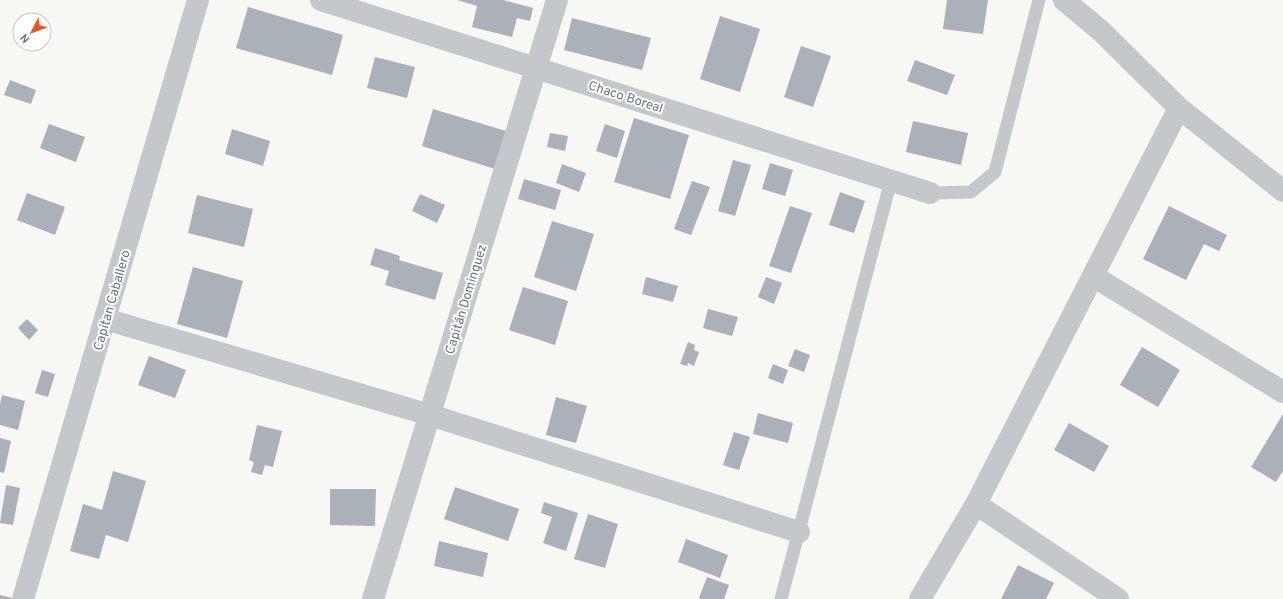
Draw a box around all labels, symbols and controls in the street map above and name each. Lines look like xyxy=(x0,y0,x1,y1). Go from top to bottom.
north arrow xyxy=(12,12,52,52)
text: N xyxy=(17,30,33,46)
street label: Chaco Boreal xyxy=(586,78,665,117)
street label: Capitán Dominguez xyxy=(443,243,491,356)
street label: Capitan Caballero xyxy=(91,248,135,353)

